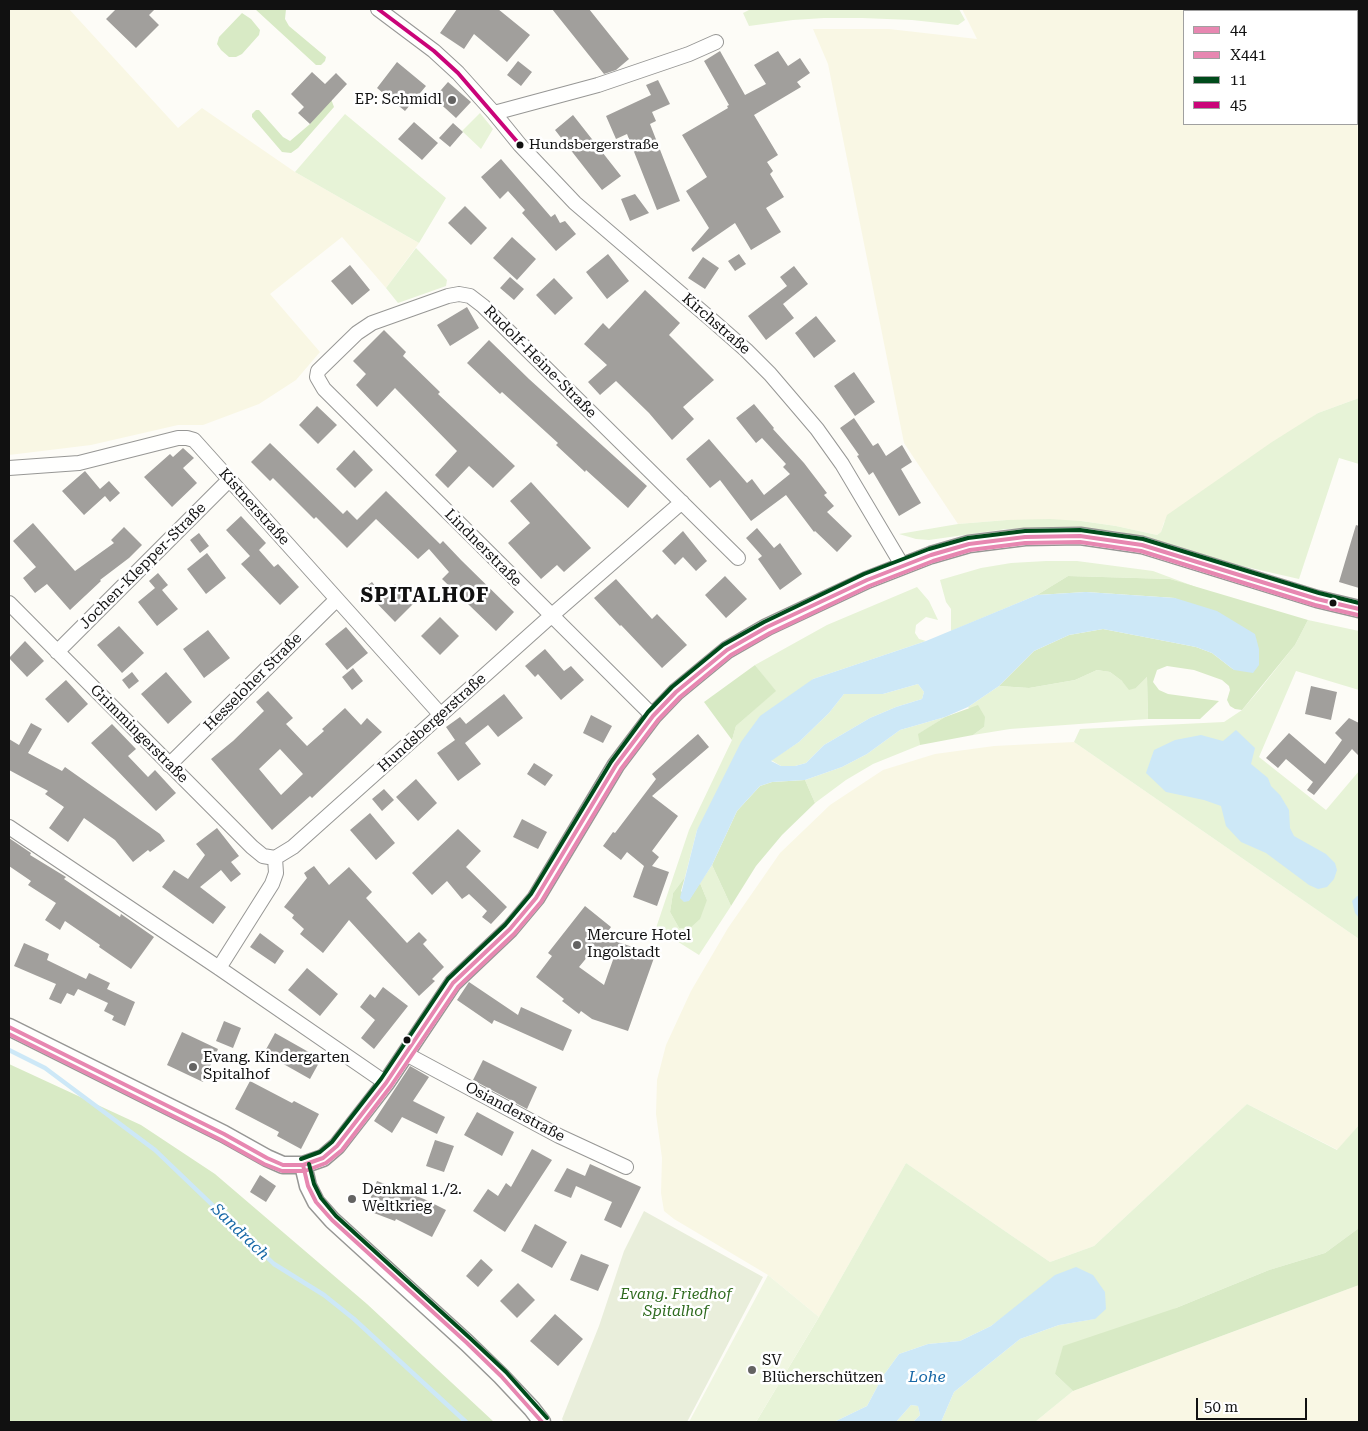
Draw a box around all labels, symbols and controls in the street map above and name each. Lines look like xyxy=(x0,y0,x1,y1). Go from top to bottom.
legend xyxy=(1183,10,1358,125)
text: 44 xyxy=(1230,21,1247,39)
text: X441 xyxy=(1230,46,1266,64)
text: 11 xyxy=(1230,71,1247,89)
place label: EP: Schmidl xyxy=(355,91,442,109)
marker: EP: Schmidl xyxy=(446,94,458,106)
text: 45 xyxy=(1230,96,1247,114)
place label: Hundsbergerstraße xyxy=(529,137,659,153)
marker: Hundsbergerstraße xyxy=(515,140,525,150)
street label: Kirchstraße xyxy=(678,290,754,358)
street label: Rudolf-Heine-Straße xyxy=(480,302,600,422)
street label: Kistnerstraße xyxy=(215,465,293,549)
street label: Jochen-Klepper-Straße xyxy=(76,499,210,633)
street label: Lindnerstraße xyxy=(441,506,525,590)
district label: SPITALHOF xyxy=(359,584,491,608)
unlabelled marker xyxy=(1328,598,1338,608)
street label: Hesseloher Straße xyxy=(200,629,306,735)
street label: Hundsbergerstraße xyxy=(374,670,490,776)
street label: Grimmingerstraße xyxy=(86,681,192,787)
place label: Mercure Hotel Ingolstadt xyxy=(587,927,691,962)
marker: Mercure Hotel Ingolstadt xyxy=(571,939,583,951)
unlabelled marker xyxy=(402,1035,412,1045)
place label: Evang. Kindergarten Spitalhof xyxy=(203,1049,350,1084)
marker: Evang. Kindergarten Spitalhof xyxy=(187,1061,199,1073)
street label: Osianderstraße xyxy=(462,1078,568,1146)
place label: Denkmal 1./2. Weltkrieg xyxy=(362,1181,462,1216)
marker: Denkmal 1./2. Weltkrieg xyxy=(346,1193,358,1205)
water label: Sandrach xyxy=(207,1200,273,1264)
park label: Evang. Friedhof Spitalhof xyxy=(620,1286,732,1321)
place label: SV Blücherschützen xyxy=(762,1352,884,1387)
marker: SV Blücherschützen xyxy=(746,1364,758,1376)
water label: Lohe xyxy=(908,1367,946,1387)
scale bar xyxy=(1198,1388,1309,1420)
text: 50 m xyxy=(1204,1398,1238,1416)

